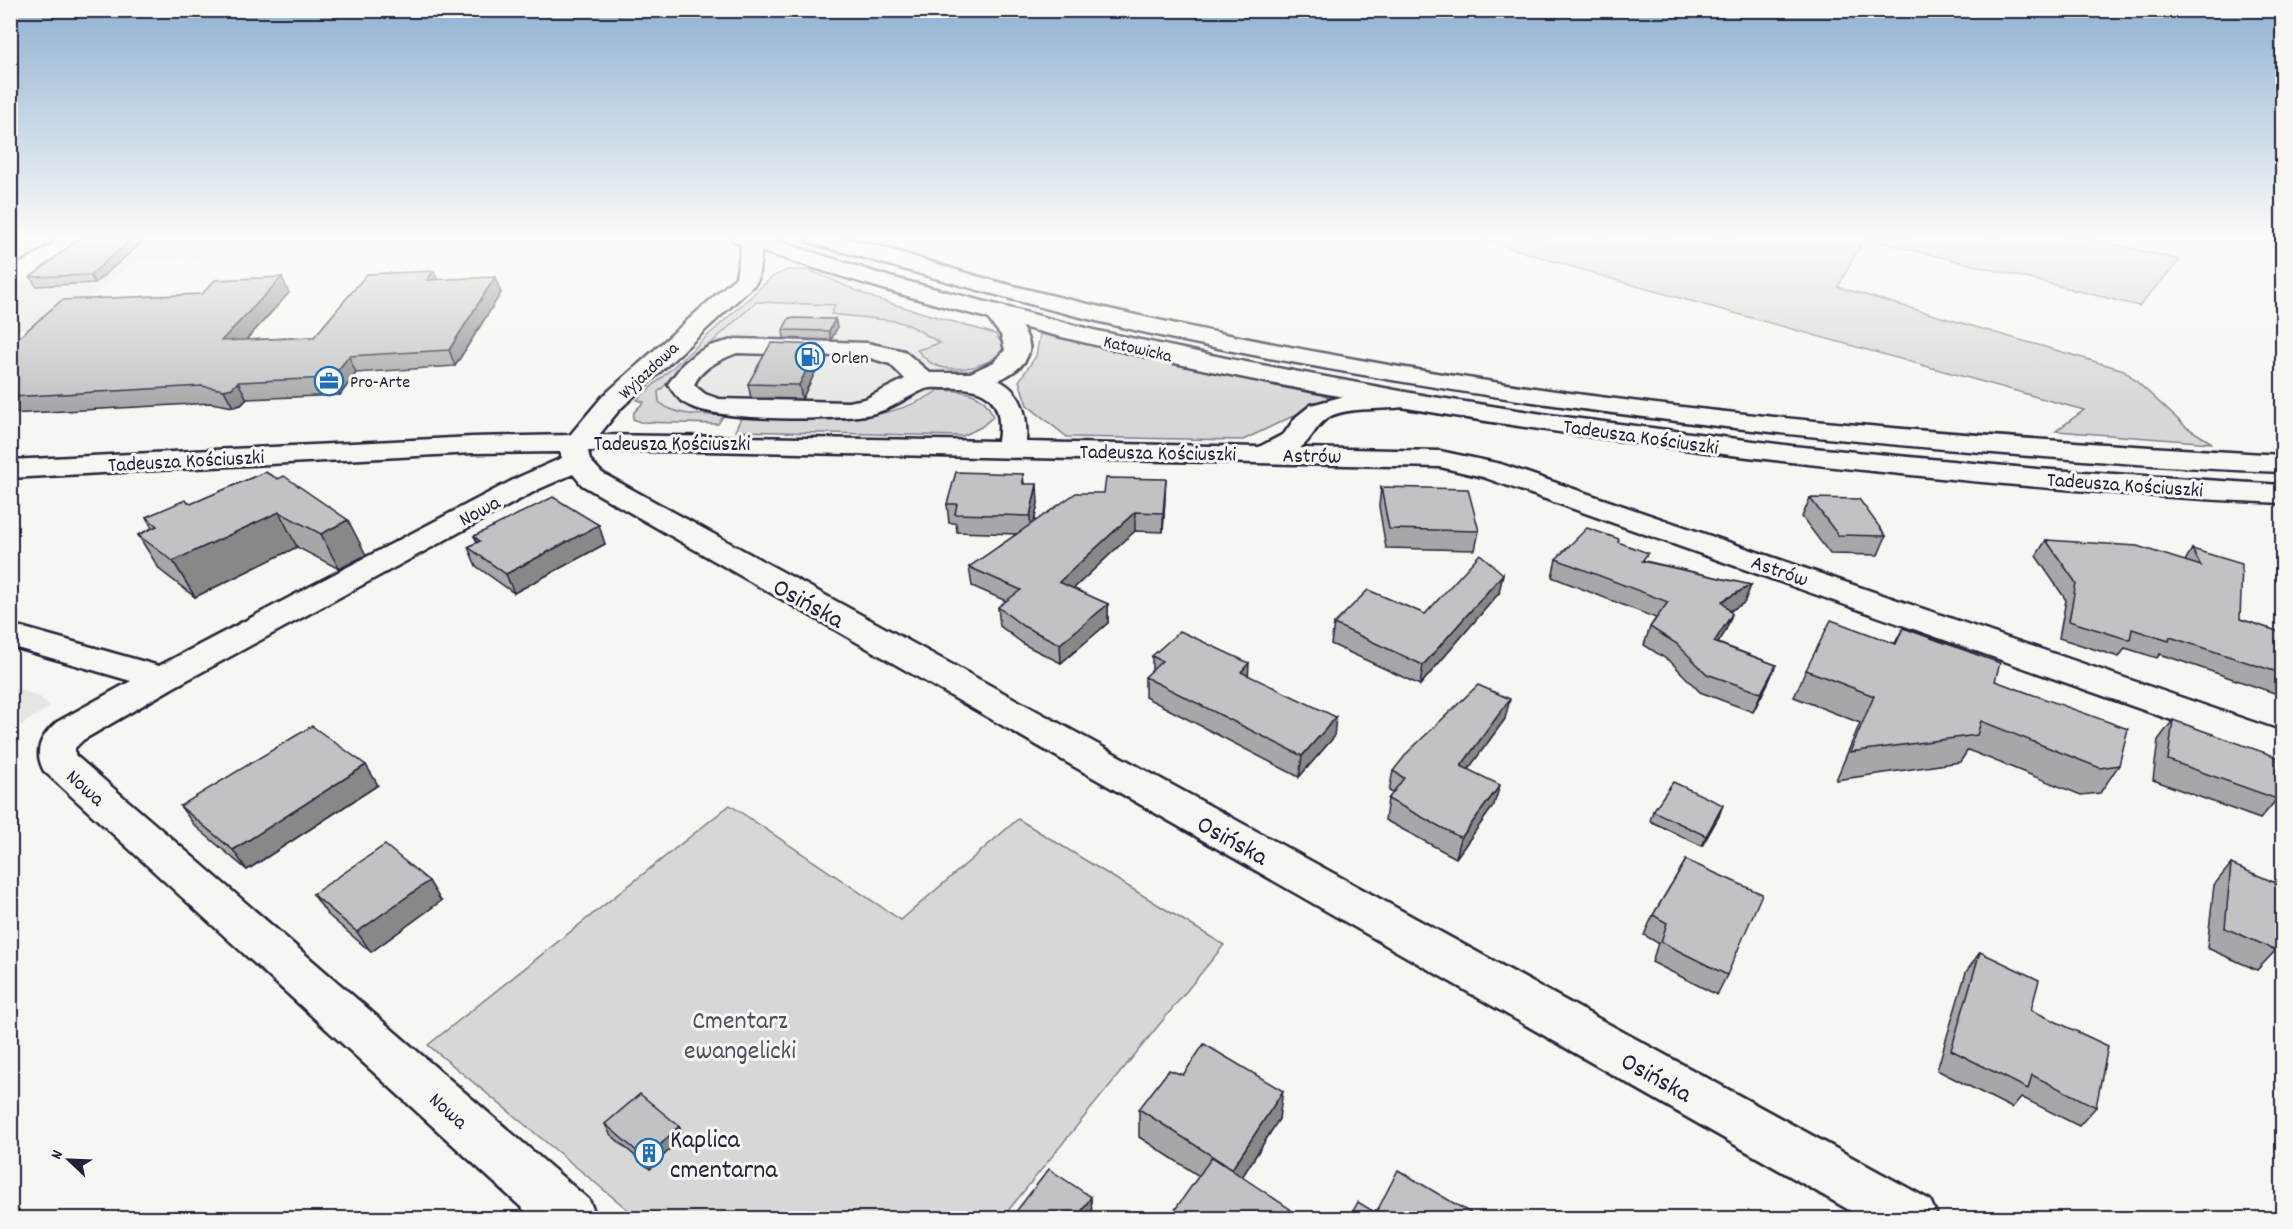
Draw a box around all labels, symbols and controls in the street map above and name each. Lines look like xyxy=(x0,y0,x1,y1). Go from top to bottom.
street label: Katowicka xyxy=(1101,330,1175,371)
street label: Wyjazdowa xyxy=(614,337,686,406)
fuel station icon: Orlen xyxy=(794,341,826,373)
place label: Orlen xyxy=(831,347,869,372)
office icon: Pro-Arte xyxy=(313,365,345,397)
place label: Pro-Arte xyxy=(350,371,410,396)
street label: Tadeusza Kościuszki xyxy=(1561,413,1720,465)
street label: Tadeusza Kościuszki xyxy=(594,431,750,461)
street label: Tadeusza Kościuszki xyxy=(1079,439,1237,471)
street label: Astrów xyxy=(1282,442,1342,474)
street label: Tadeusza Kościuszki xyxy=(107,444,265,482)
street label: Tadeusza Kościuszki xyxy=(2046,467,2204,507)
street label: Nowa xyxy=(454,489,507,536)
street label: Astrów xyxy=(1746,549,1812,597)
street label: Osińska xyxy=(765,570,850,640)
street label: Nowa xyxy=(58,764,111,816)
street label: Osińska xyxy=(1189,807,1274,877)
park label: Cmentarz ewangelicki xyxy=(684,1004,796,1071)
street label: Osińska xyxy=(1613,1044,1698,1114)
street label: Nowa xyxy=(421,1087,474,1139)
place label: Kaplica cmentarna xyxy=(670,1123,778,1190)
north arrow xyxy=(39,1130,99,1190)
building icon: Kaplica cmentarna xyxy=(633,1137,665,1169)
text: N xyxy=(45,1147,70,1163)

